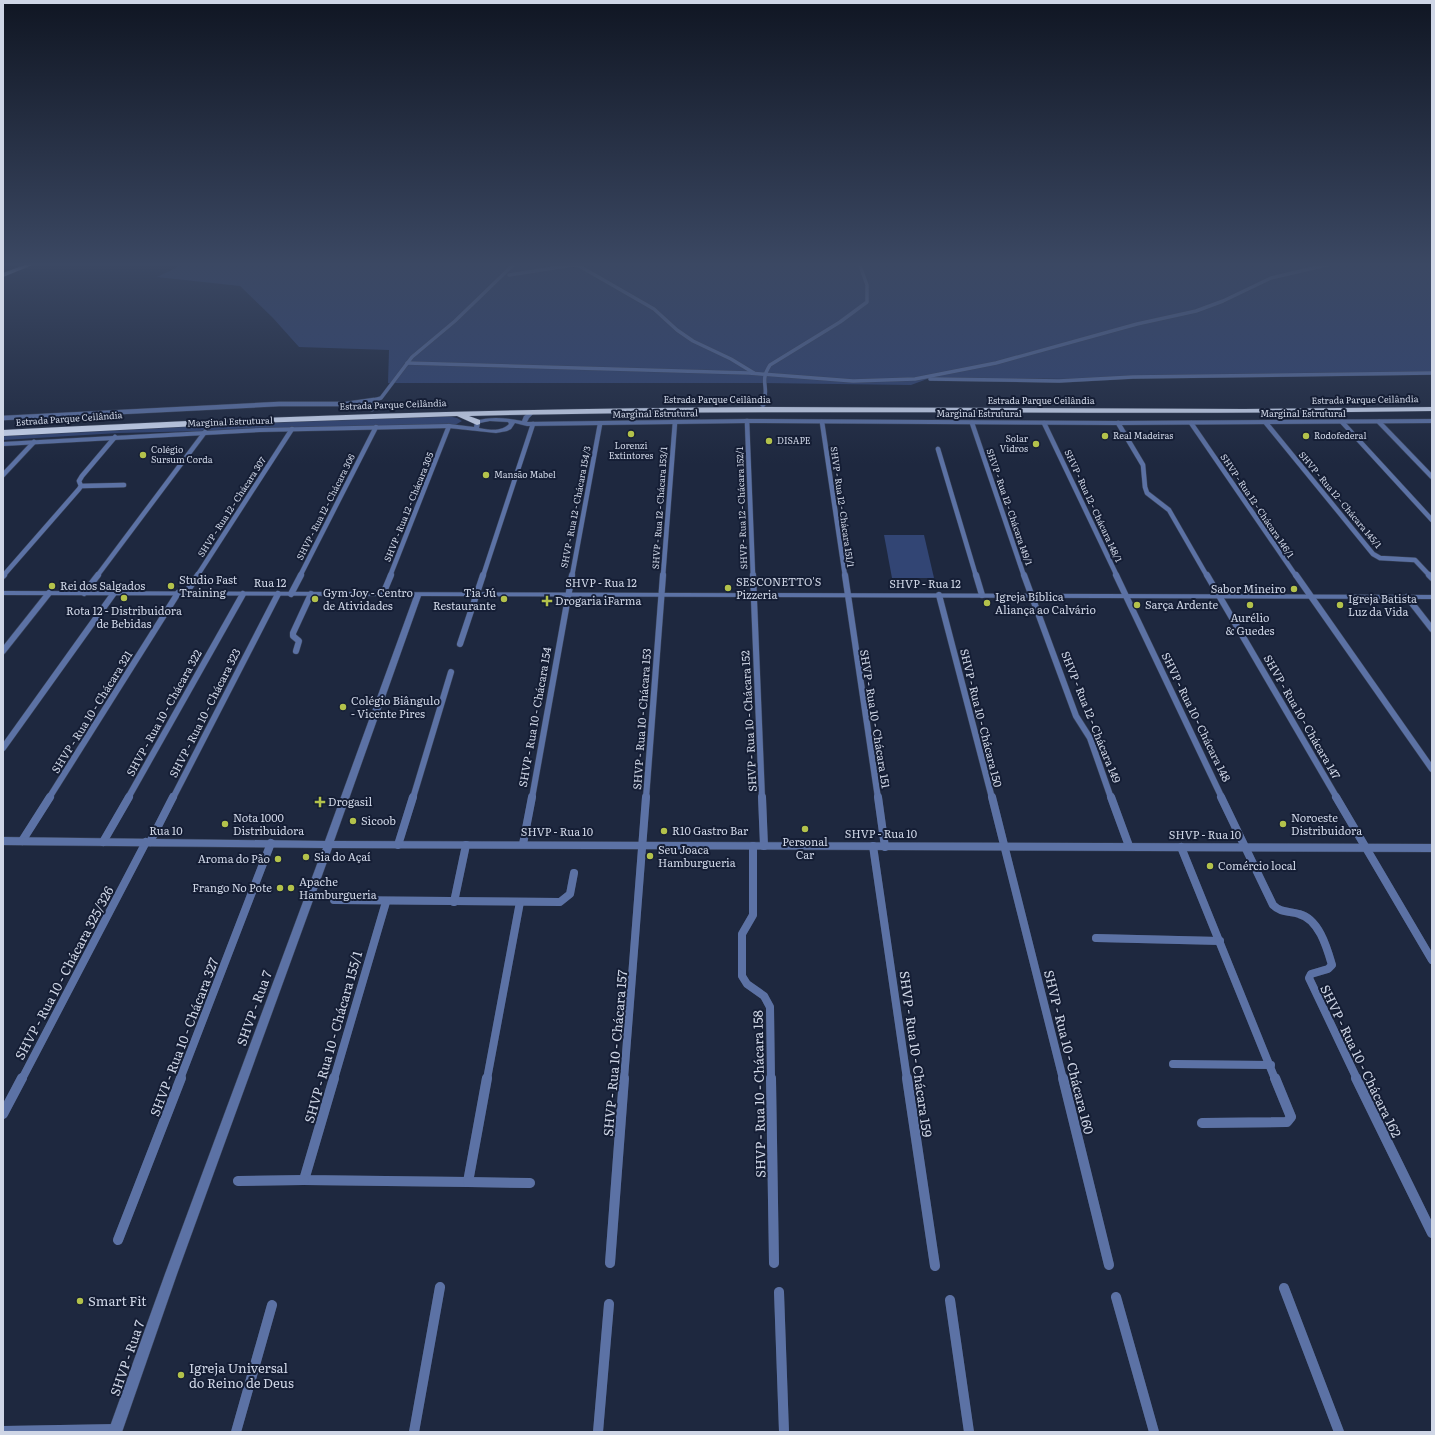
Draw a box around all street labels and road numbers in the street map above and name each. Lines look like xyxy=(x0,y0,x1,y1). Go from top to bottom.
street label: Estrada Parque Ceilândia xyxy=(1311,391,1419,407)
street label: Estrada Parque Ceilândia xyxy=(663,392,771,406)
street label: Estrada Parque Ceilândia xyxy=(987,393,1095,407)
street label: Estrada Parque Ceilândia xyxy=(339,395,447,413)
street label: Marginal Estrutural xyxy=(612,405,698,421)
street label: Marginal Estrutural xyxy=(936,406,1022,420)
street label: Marginal Estrutural xyxy=(1260,406,1346,420)
street label: Estrada Parque Ceilândia xyxy=(15,407,123,429)
street label: Marginal Estrutural xyxy=(187,413,273,429)
street label: SHVP - Rua 12 - Chácara 154/3 xyxy=(556,444,594,569)
street label: SHVP - Rua 12 - Chácara 153/1 xyxy=(648,446,670,570)
street label: SHVP - Rua 12 - Chácara 152/1 xyxy=(732,446,750,570)
street label: SHVP - Rua 12 - Chácara 151/1 xyxy=(828,446,858,568)
street label: SHVP - Rua 12 - Chácara 149/1 xyxy=(983,446,1037,567)
street label: SHVP - Rua 12 - Chácara 148/1 xyxy=(1062,447,1126,565)
street label: SHVP - Rua 12 - Chácara 145/1 xyxy=(1296,448,1386,551)
street label: SHVP - Rua 12 - Chácara 305 xyxy=(380,449,437,564)
street label: SHVP - Rua 12 - Chácara 306 xyxy=(292,451,358,562)
street label: SHVP - Rua 12 - Chácara 146/1 xyxy=(1218,451,1298,561)
street label: SHVP - Rua 12 - Chácara 307 xyxy=(193,453,269,559)
street label: Rua 12 xyxy=(254,574,287,590)
street label: SHVP - Rua 12 xyxy=(565,574,637,590)
street label: SHVP - Rua 12 xyxy=(889,575,961,591)
street label: SHVP - Rua 10 - Chácara 323 xyxy=(164,645,244,780)
street label: SHVP - Rua 10 - Chácara 154 xyxy=(514,645,554,788)
street label: SHVP - Rua 10 - Chácara 322 xyxy=(122,646,205,779)
street label: SHVP - Rua 10 - Chácara 321 xyxy=(47,647,136,776)
street label: SHVP - Rua 10 - Chácara 150 xyxy=(957,647,1007,789)
street label: SHVP - Rua 10 - Chácara 153 xyxy=(628,648,654,790)
street label: SHVP - Rua 10 - Chácara 151 xyxy=(857,648,895,790)
street label: SHVP - Rua 12 - Chácara 149 xyxy=(1058,648,1126,785)
street label: SHVP - Rua 10 - Chácara 148 xyxy=(1159,649,1235,784)
street label: SHVP - Rua 10 - Chácara 152 xyxy=(736,650,760,792)
street label: SHVP - Rua 10 - Chácara 147 xyxy=(1261,651,1345,782)
street label: Rua 10 xyxy=(149,822,183,838)
street label: SHVP - Rua 10 xyxy=(521,823,593,839)
street label: SHVP - Rua 10 xyxy=(845,825,917,841)
street label: SHVP - Rua 10 xyxy=(1169,826,1241,842)
street label: SHVP - Rua 10 - Chácara 325/326 xyxy=(10,883,118,1063)
street label: SHVP - Rua 10 - Chácara 155/1 xyxy=(299,949,366,1125)
street label: SHVP - Rua 10 - Chácara 327 xyxy=(144,954,223,1119)
street label: SHVP - Rua 7 xyxy=(231,967,276,1048)
street label: SHVP - Rua 10 - Chácara 157 xyxy=(598,968,631,1137)
street label: SHVP - Rua 10 - Chácara 160 xyxy=(1040,968,1099,1136)
street label: SHVP - Rua 10 - Chácara 159 xyxy=(895,970,938,1138)
street label: SHVP - Rua 10 - Chácara 162 xyxy=(1316,981,1407,1141)
street label: SHVP - Rua 10 - Chácara 158 xyxy=(748,1010,769,1178)
street label: SHVP - Rua 7 xyxy=(105,1317,149,1398)

